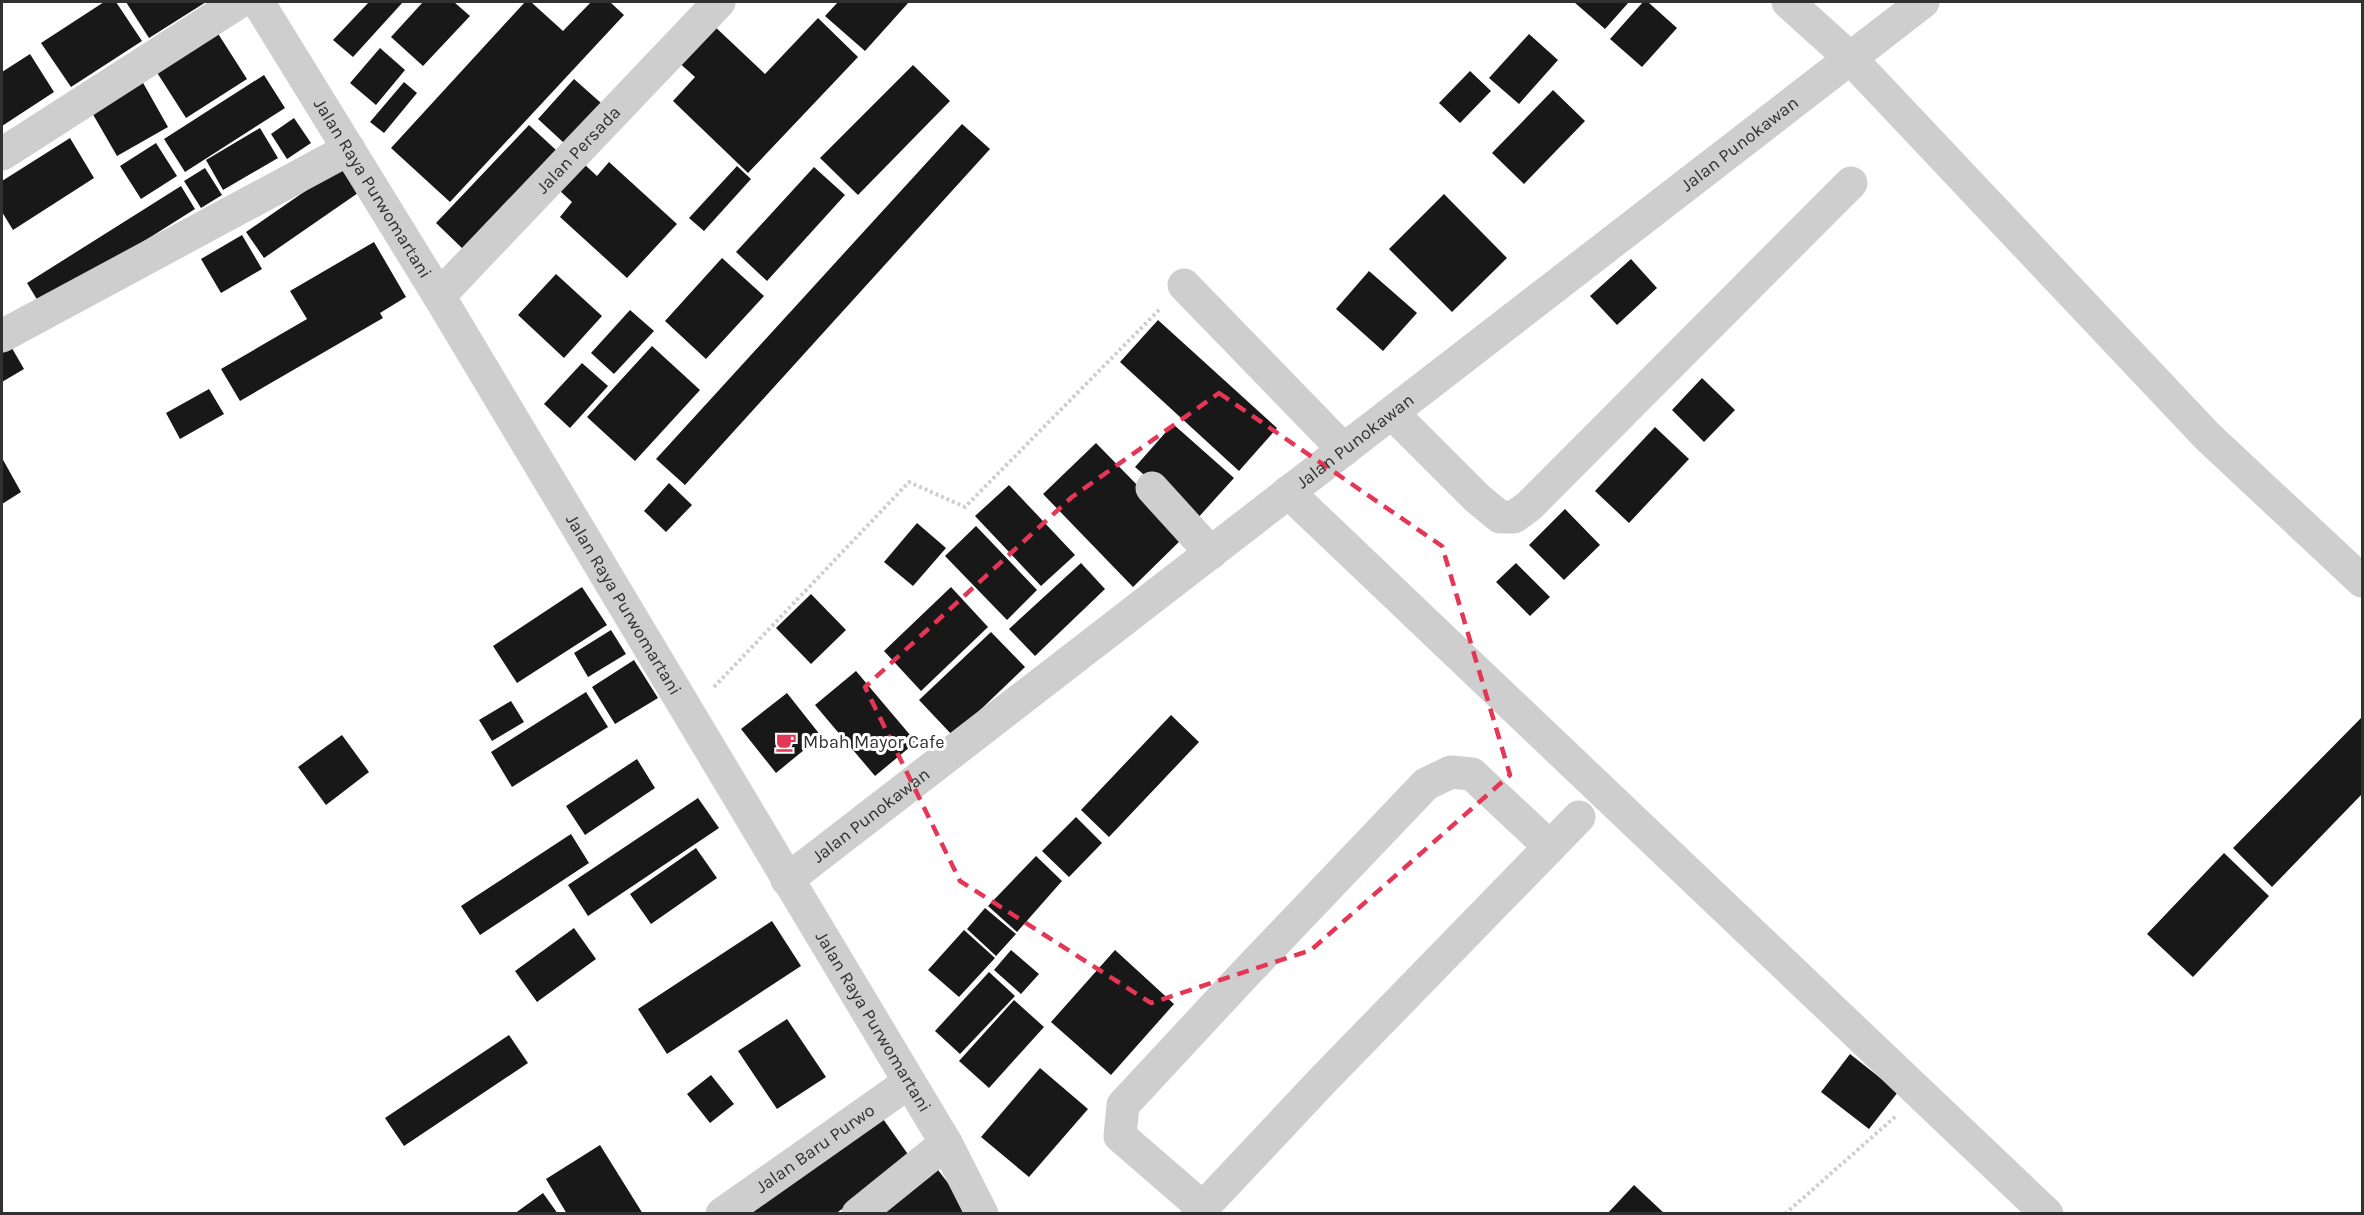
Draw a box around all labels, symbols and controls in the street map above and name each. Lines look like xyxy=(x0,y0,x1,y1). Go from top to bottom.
street label: Jalan Punokawan xyxy=(1676,91,1803,196)
street label: Jalan Raya Purwomartani xyxy=(309,94,437,283)
street label: Jalan Persada xyxy=(531,101,625,198)
street label: Jalan Punokawan xyxy=(1292,389,1418,493)
street label: Jalan Raya Purwomartani xyxy=(561,510,686,699)
cafe icon: Mbah Mayor Cafe xyxy=(774,730,798,754)
place label: Mbah Mayor Cafe xyxy=(803,731,944,753)
street label: Jalan Punokawan xyxy=(808,763,934,868)
street label: Jalan Raya Purwomartani xyxy=(811,927,936,1116)
street label: Jalan Baru Purwo xyxy=(751,1099,879,1198)

